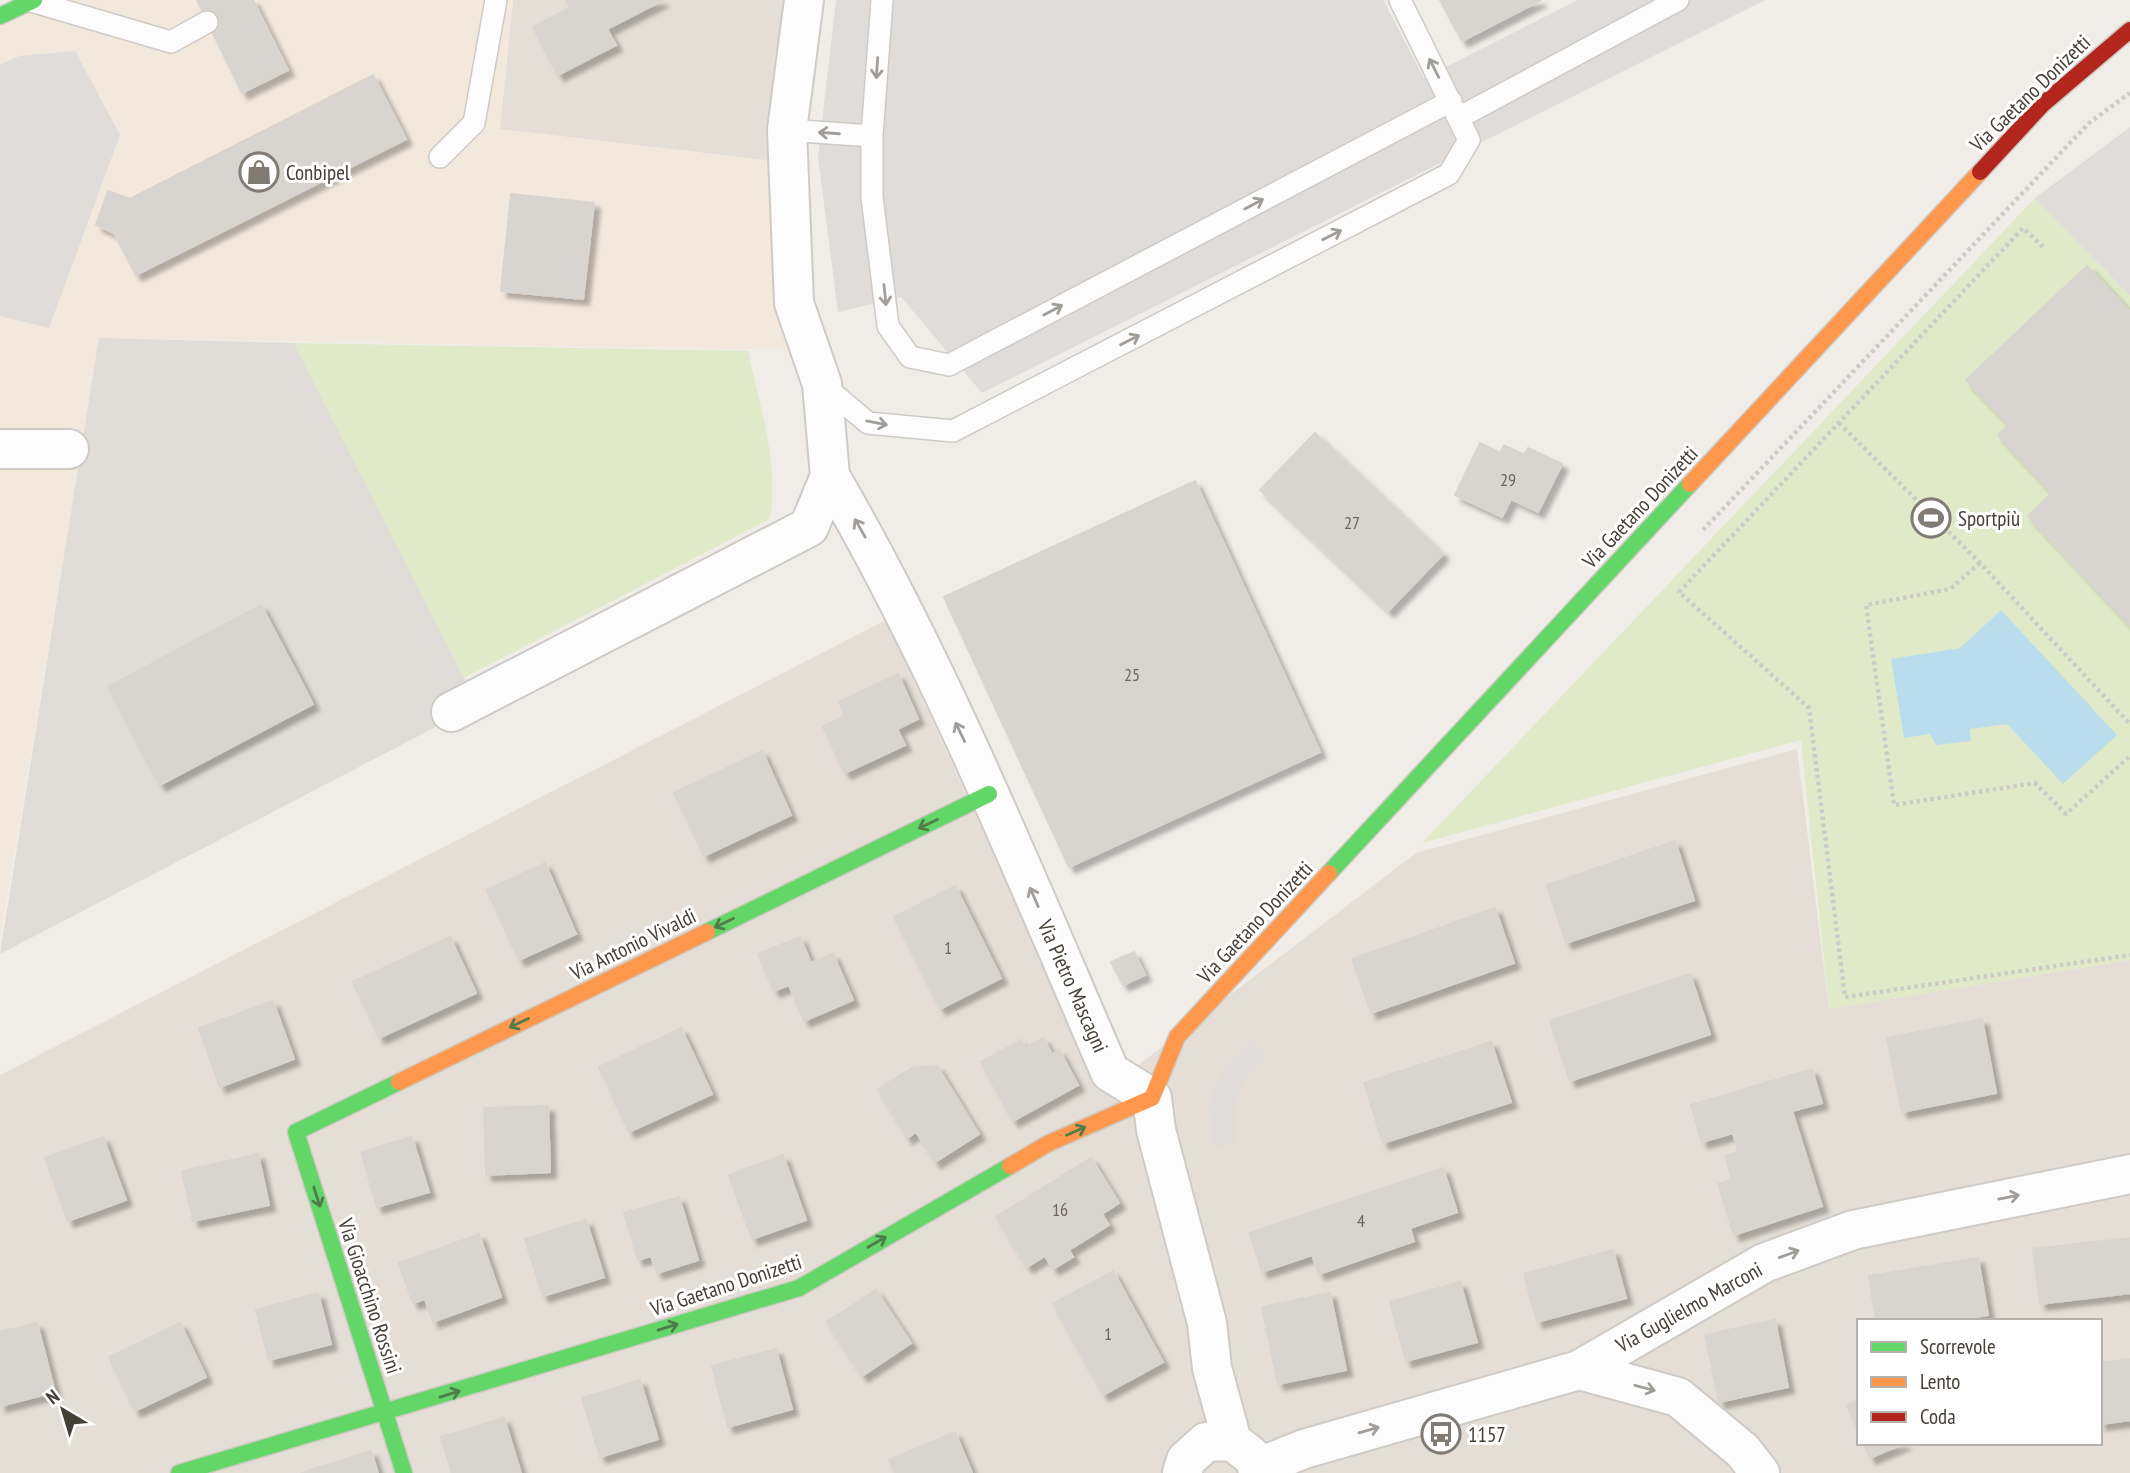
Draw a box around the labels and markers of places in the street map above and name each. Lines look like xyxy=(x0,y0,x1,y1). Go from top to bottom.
shop icon: Conbipel xyxy=(238,151,280,193)
place label: Conbipel xyxy=(286,159,350,186)
sports icon: Sportpiù xyxy=(1910,497,1952,539)
place label: Sportpiù xyxy=(1958,505,2020,532)
bus stop icon: 1157 xyxy=(1420,1413,1462,1455)
place label: 1157 xyxy=(1468,1421,1506,1448)

